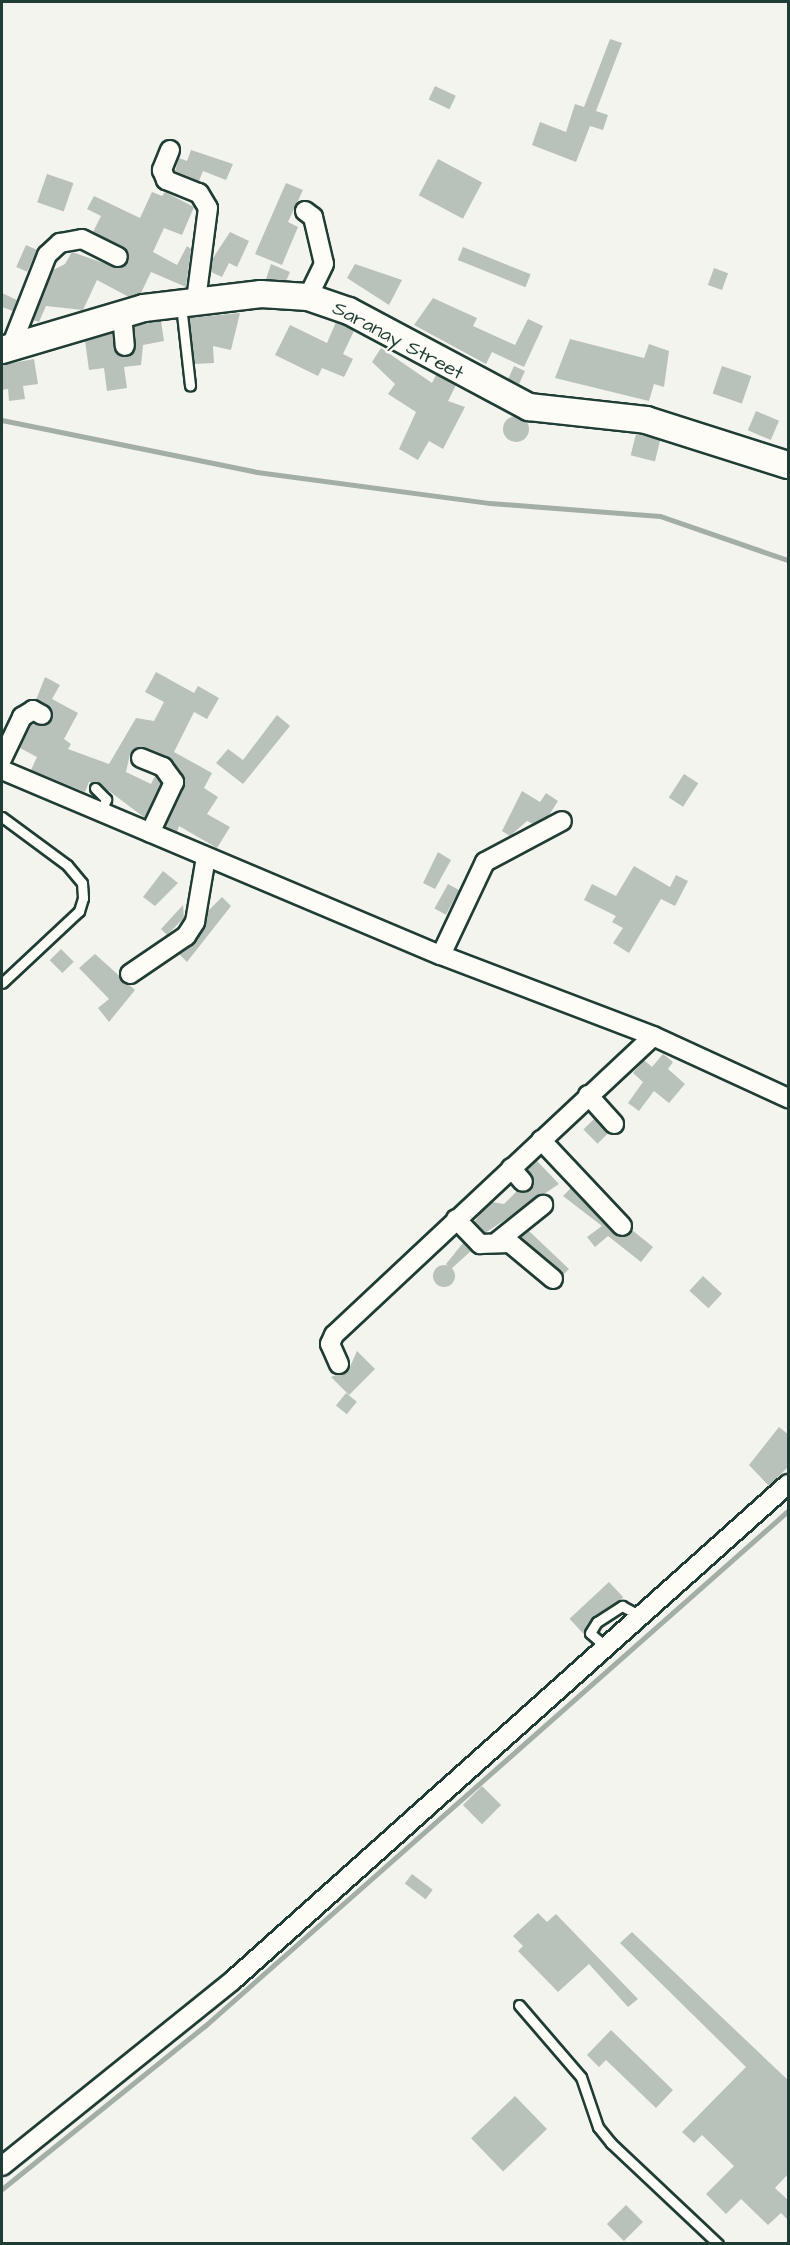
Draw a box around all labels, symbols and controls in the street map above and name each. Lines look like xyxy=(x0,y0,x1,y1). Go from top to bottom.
street label: Saranay Street xyxy=(328,296,468,386)

